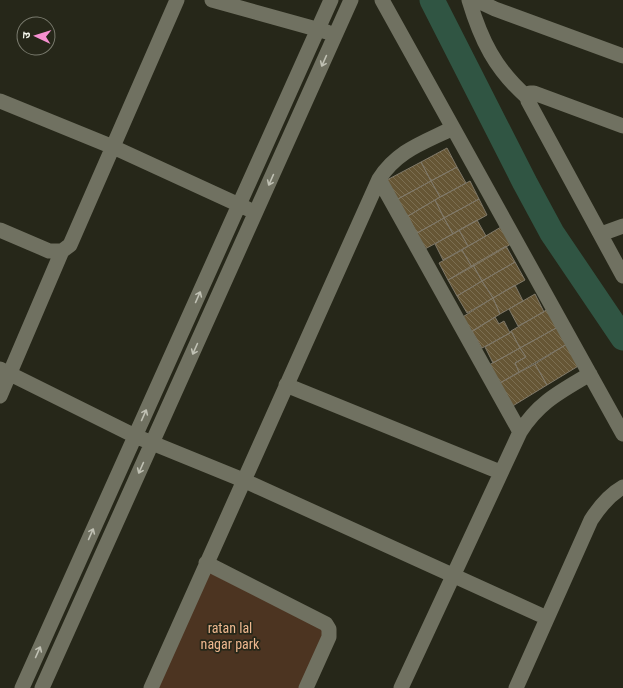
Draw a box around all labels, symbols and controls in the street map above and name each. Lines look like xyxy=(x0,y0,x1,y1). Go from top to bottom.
north arrow xyxy=(16,16,56,56)
text: उ xyxy=(20,31,33,39)
one-way arrow xyxy=(320,55,327,67)
one-way arrow xyxy=(267,173,274,185)
one-way arrow xyxy=(195,291,202,303)
one-way arrow xyxy=(190,343,198,355)
one-way arrow xyxy=(141,410,149,422)
one-way arrow xyxy=(137,461,144,473)
one-way arrow xyxy=(88,528,95,540)
park label: ratan lal nagar park xyxy=(201,620,260,652)
one-way arrow xyxy=(34,647,42,659)

